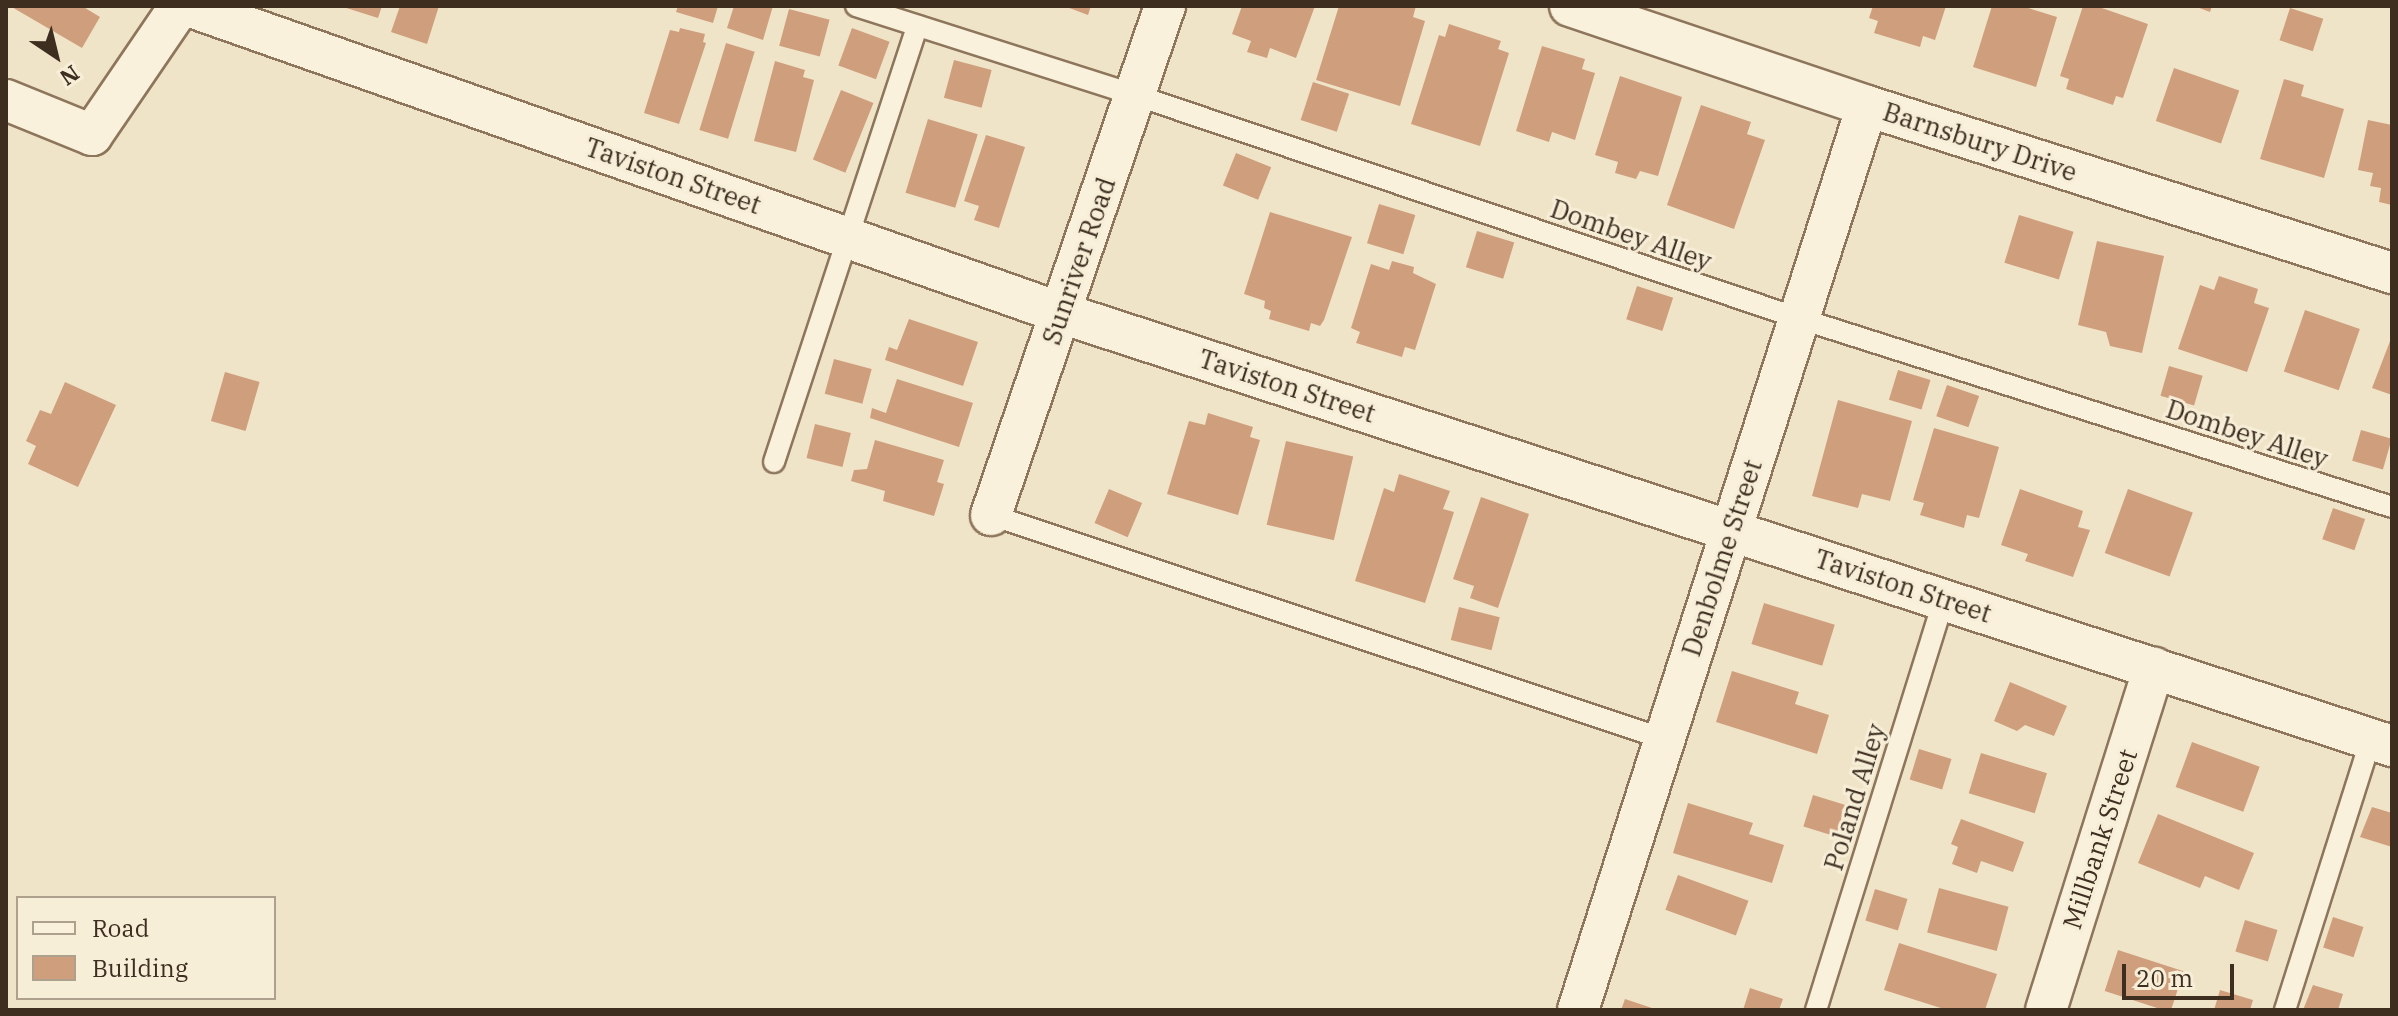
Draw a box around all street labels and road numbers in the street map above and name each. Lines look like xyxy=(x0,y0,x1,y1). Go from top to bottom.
street label: Barnsbury Drive xyxy=(1879,96,2081,188)
street label: Taviston Street xyxy=(581,131,765,221)
street label: Sunriver Road xyxy=(1036,173,1122,349)
street label: Dombey Alley xyxy=(1546,193,1716,277)
street label: Taviston Street xyxy=(1195,343,1379,429)
street label: Dombey Alley xyxy=(2162,393,2332,475)
street label: Denbolme Street xyxy=(1675,456,1769,660)
street label: Taviston Street xyxy=(1811,543,1995,629)
street label: Poland Alley xyxy=(1818,720,1892,874)
street label: Millbank Street xyxy=(2056,745,2144,933)

